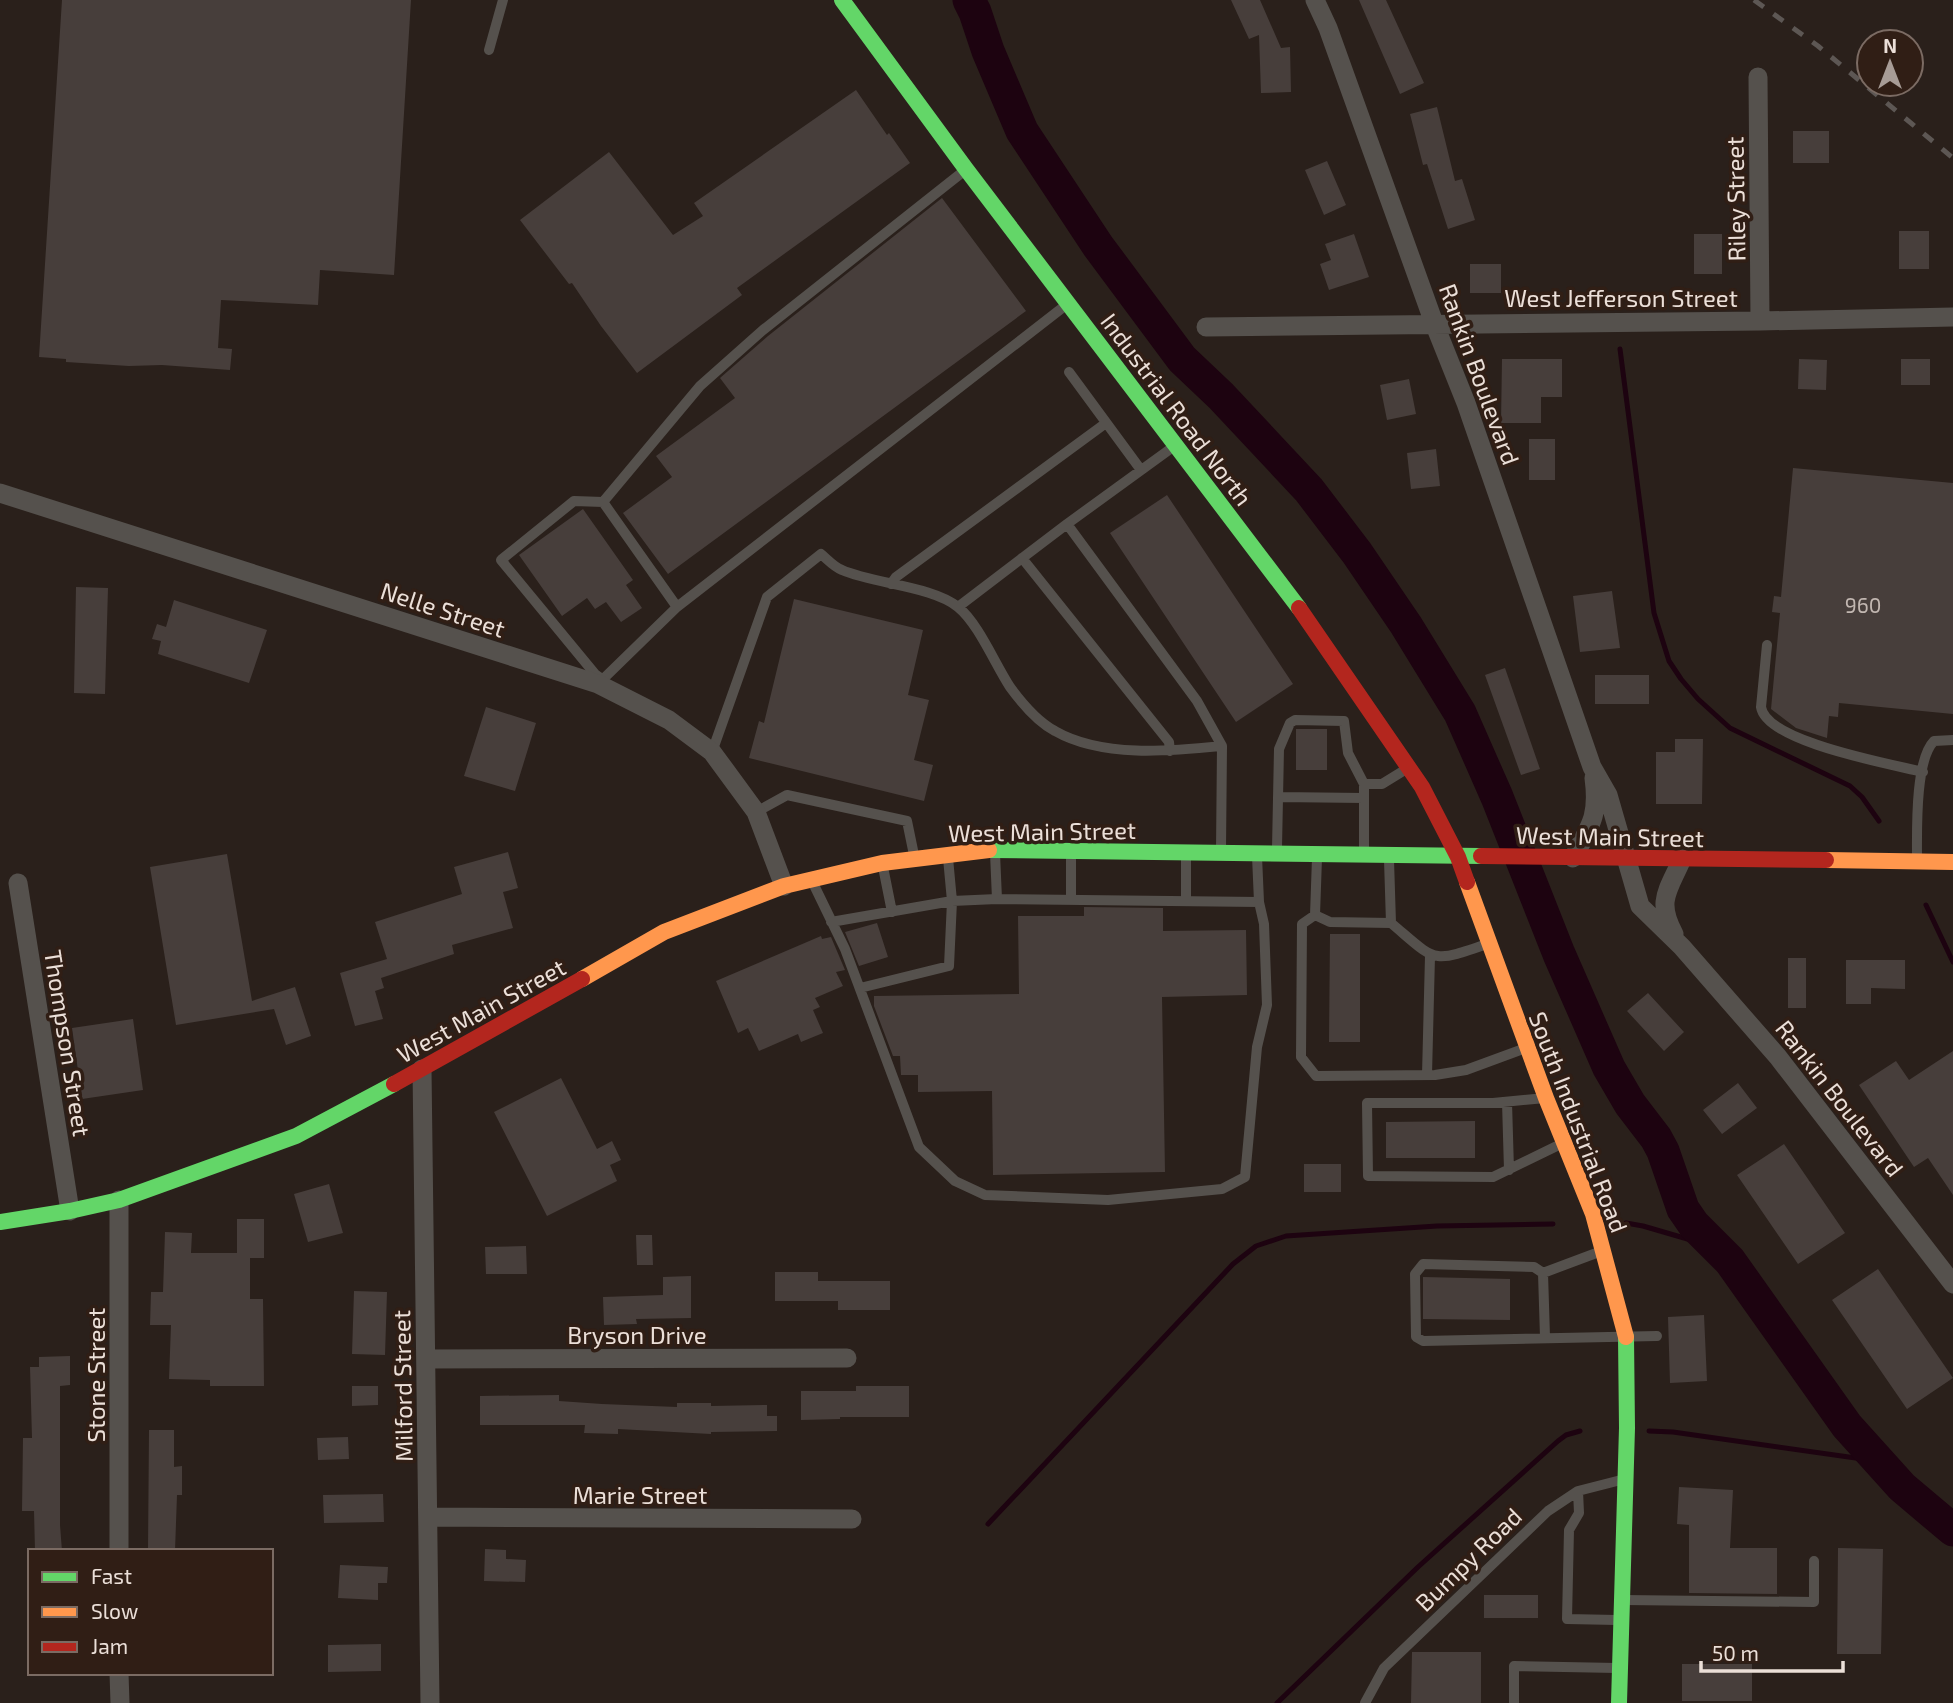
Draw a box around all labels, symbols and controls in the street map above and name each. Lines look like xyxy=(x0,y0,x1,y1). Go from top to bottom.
north arrow xyxy=(1855,28,1925,98)
text: N xyxy=(1883,34,1897,57)
street label: Riley Street xyxy=(1719,136,1751,262)
street label: Rankin Boulevard xyxy=(1434,280,1526,468)
street label: West Jefferson Street xyxy=(1504,283,1738,312)
street label: Industrial Road North xyxy=(1095,307,1259,511)
street label: Nelle Street xyxy=(377,575,509,643)
house number: 960 xyxy=(1845,592,1881,617)
street label: West Main Street xyxy=(948,815,1136,847)
street label: West Main Street xyxy=(1516,820,1704,852)
street label: Thompson Street xyxy=(39,948,97,1138)
street label: West Main Street xyxy=(392,952,570,1068)
street label: South Industrial Road xyxy=(1524,1008,1634,1236)
street label: Rankin Boulevard xyxy=(1770,1014,1910,1182)
street label: Stone Street xyxy=(81,1308,110,1442)
street label: Milford Street xyxy=(386,1310,418,1462)
street label: Bryson Drive xyxy=(567,1320,707,1349)
street label: Marie Street xyxy=(573,1480,707,1509)
street label: Bumpy Road xyxy=(1409,1501,1527,1617)
legend xyxy=(28,1549,273,1675)
text: Fast xyxy=(91,1563,132,1588)
text: Slow xyxy=(91,1598,138,1623)
scale bar xyxy=(1701,1630,1843,1674)
text: Jam xyxy=(91,1633,128,1658)
text: 50 m xyxy=(1712,1640,1759,1665)

